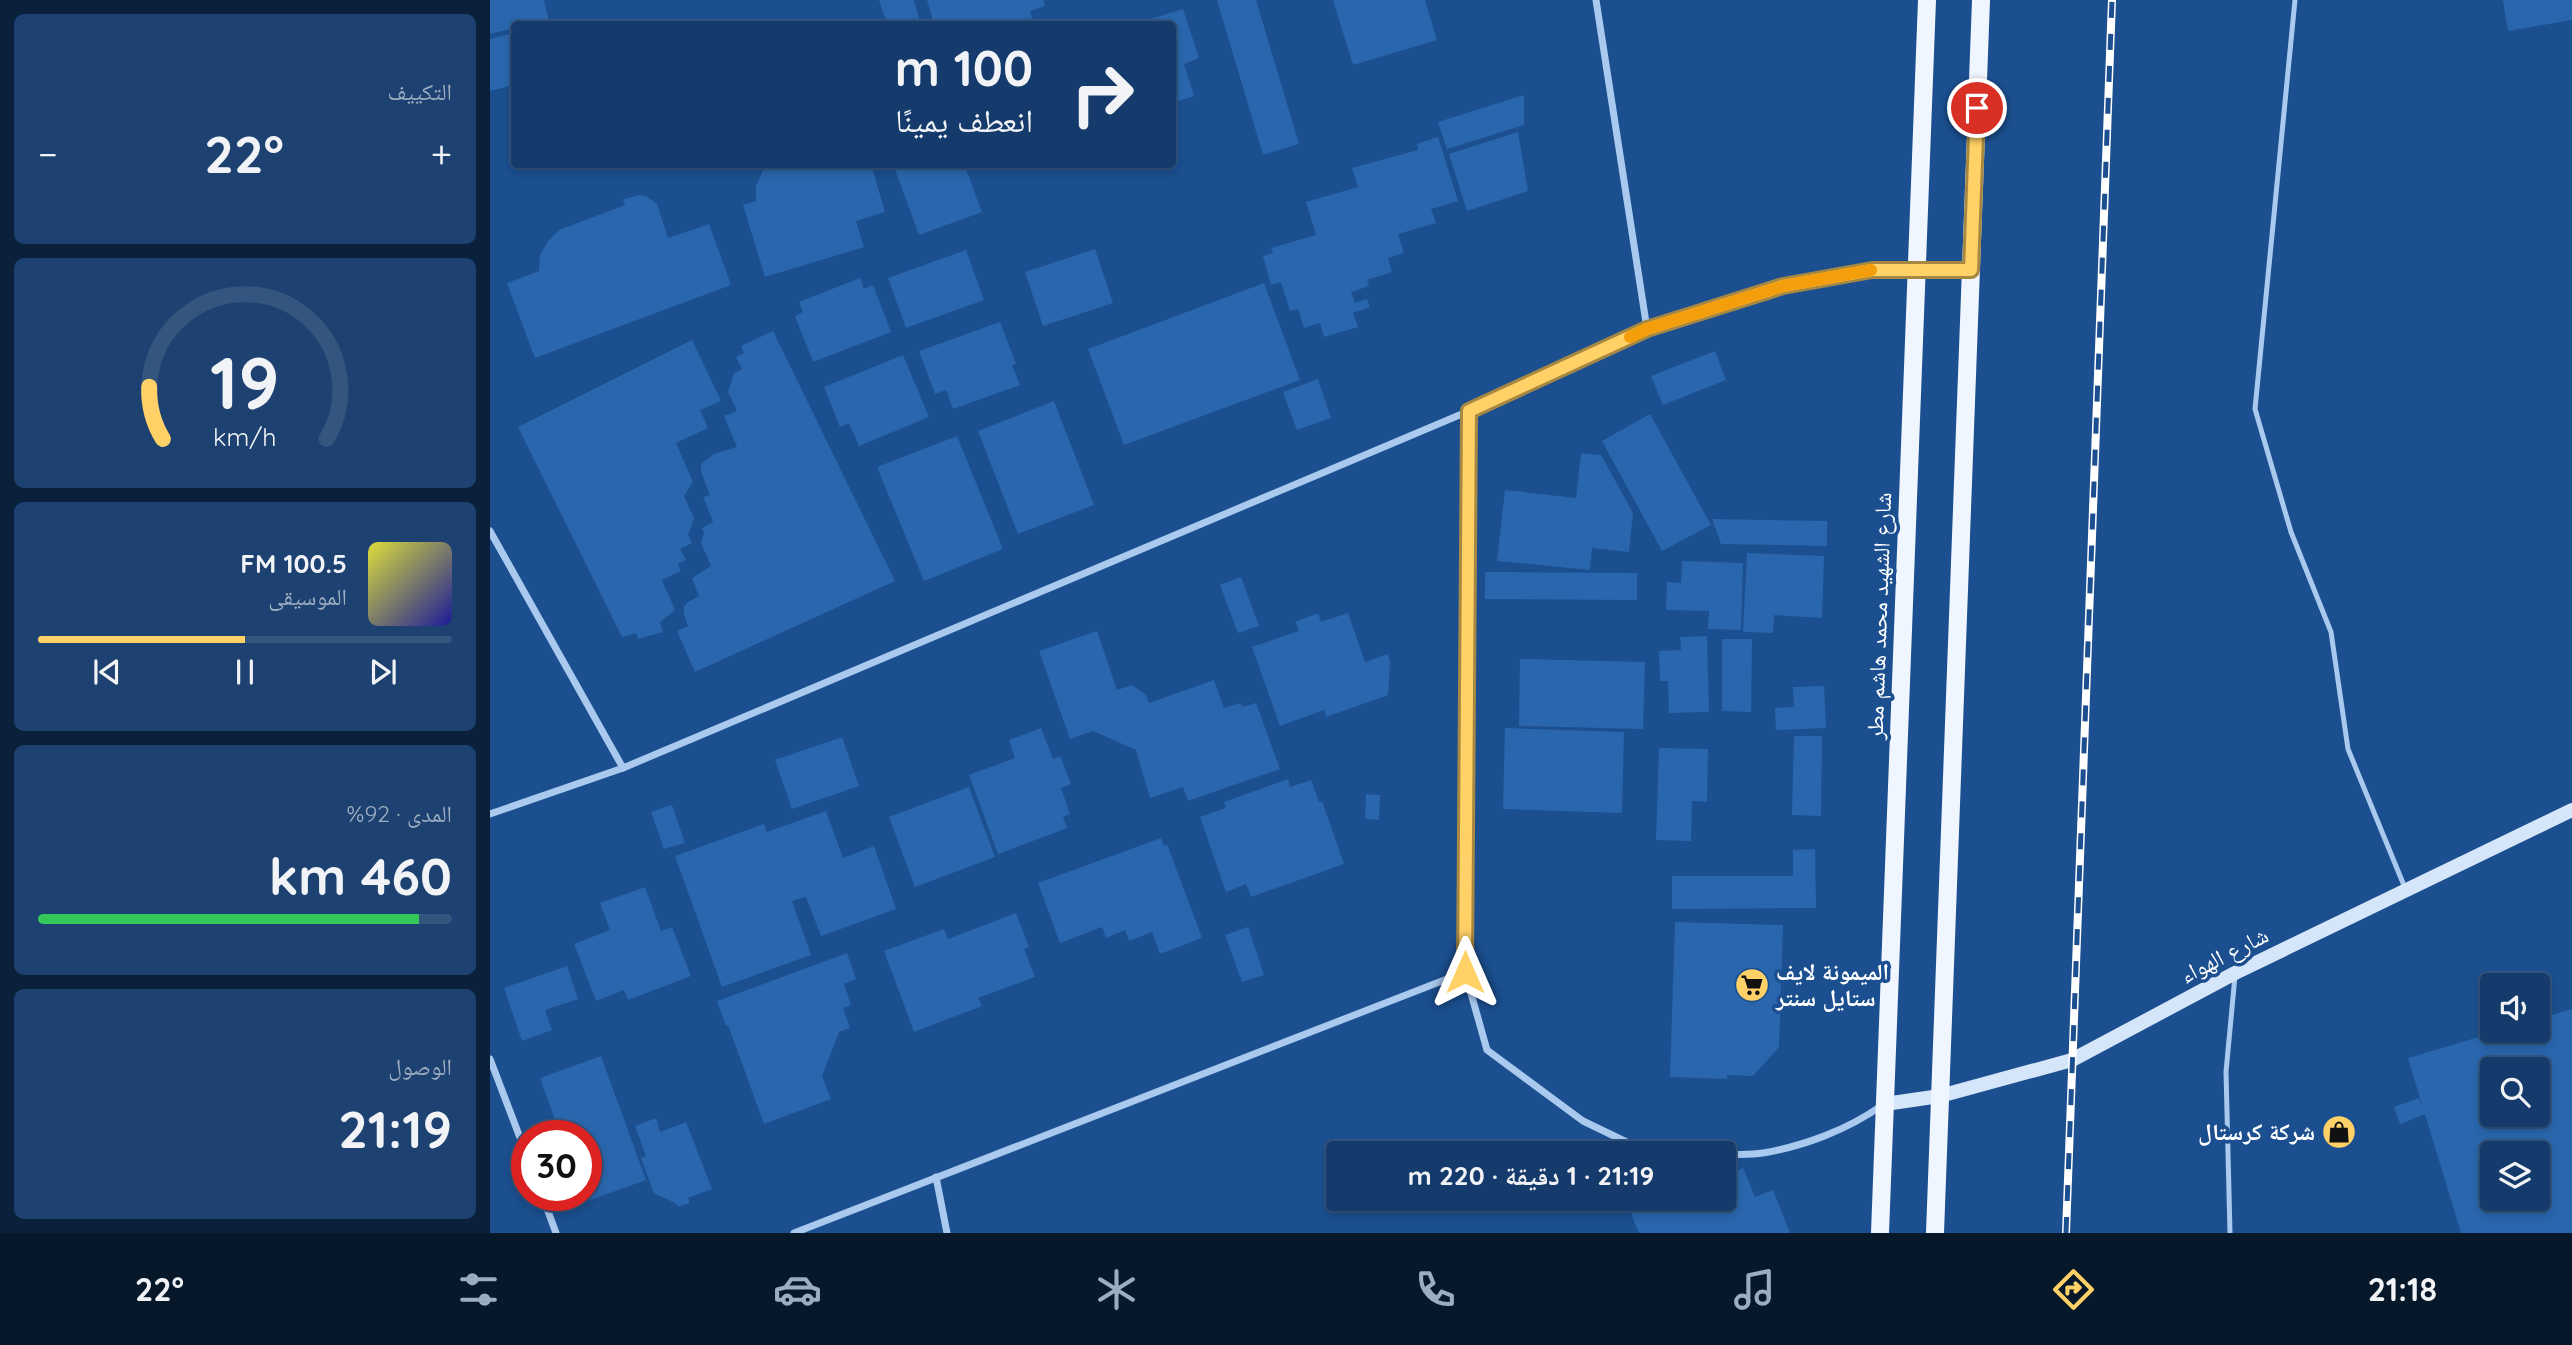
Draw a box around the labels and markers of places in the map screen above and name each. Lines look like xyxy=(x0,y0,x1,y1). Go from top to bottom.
pin xyxy=(1947,78,2007,138)
place label: الميمونة لايف ستايل سنتر xyxy=(1775,957,1889,1012)
supermarket icon: الميمونة لايف ستايل سنتر xyxy=(1733,966,1771,1004)
shop icon: شركة كرستال xyxy=(2320,1113,2358,1151)
place label: شركة كرستال xyxy=(2198,1117,2315,1146)

